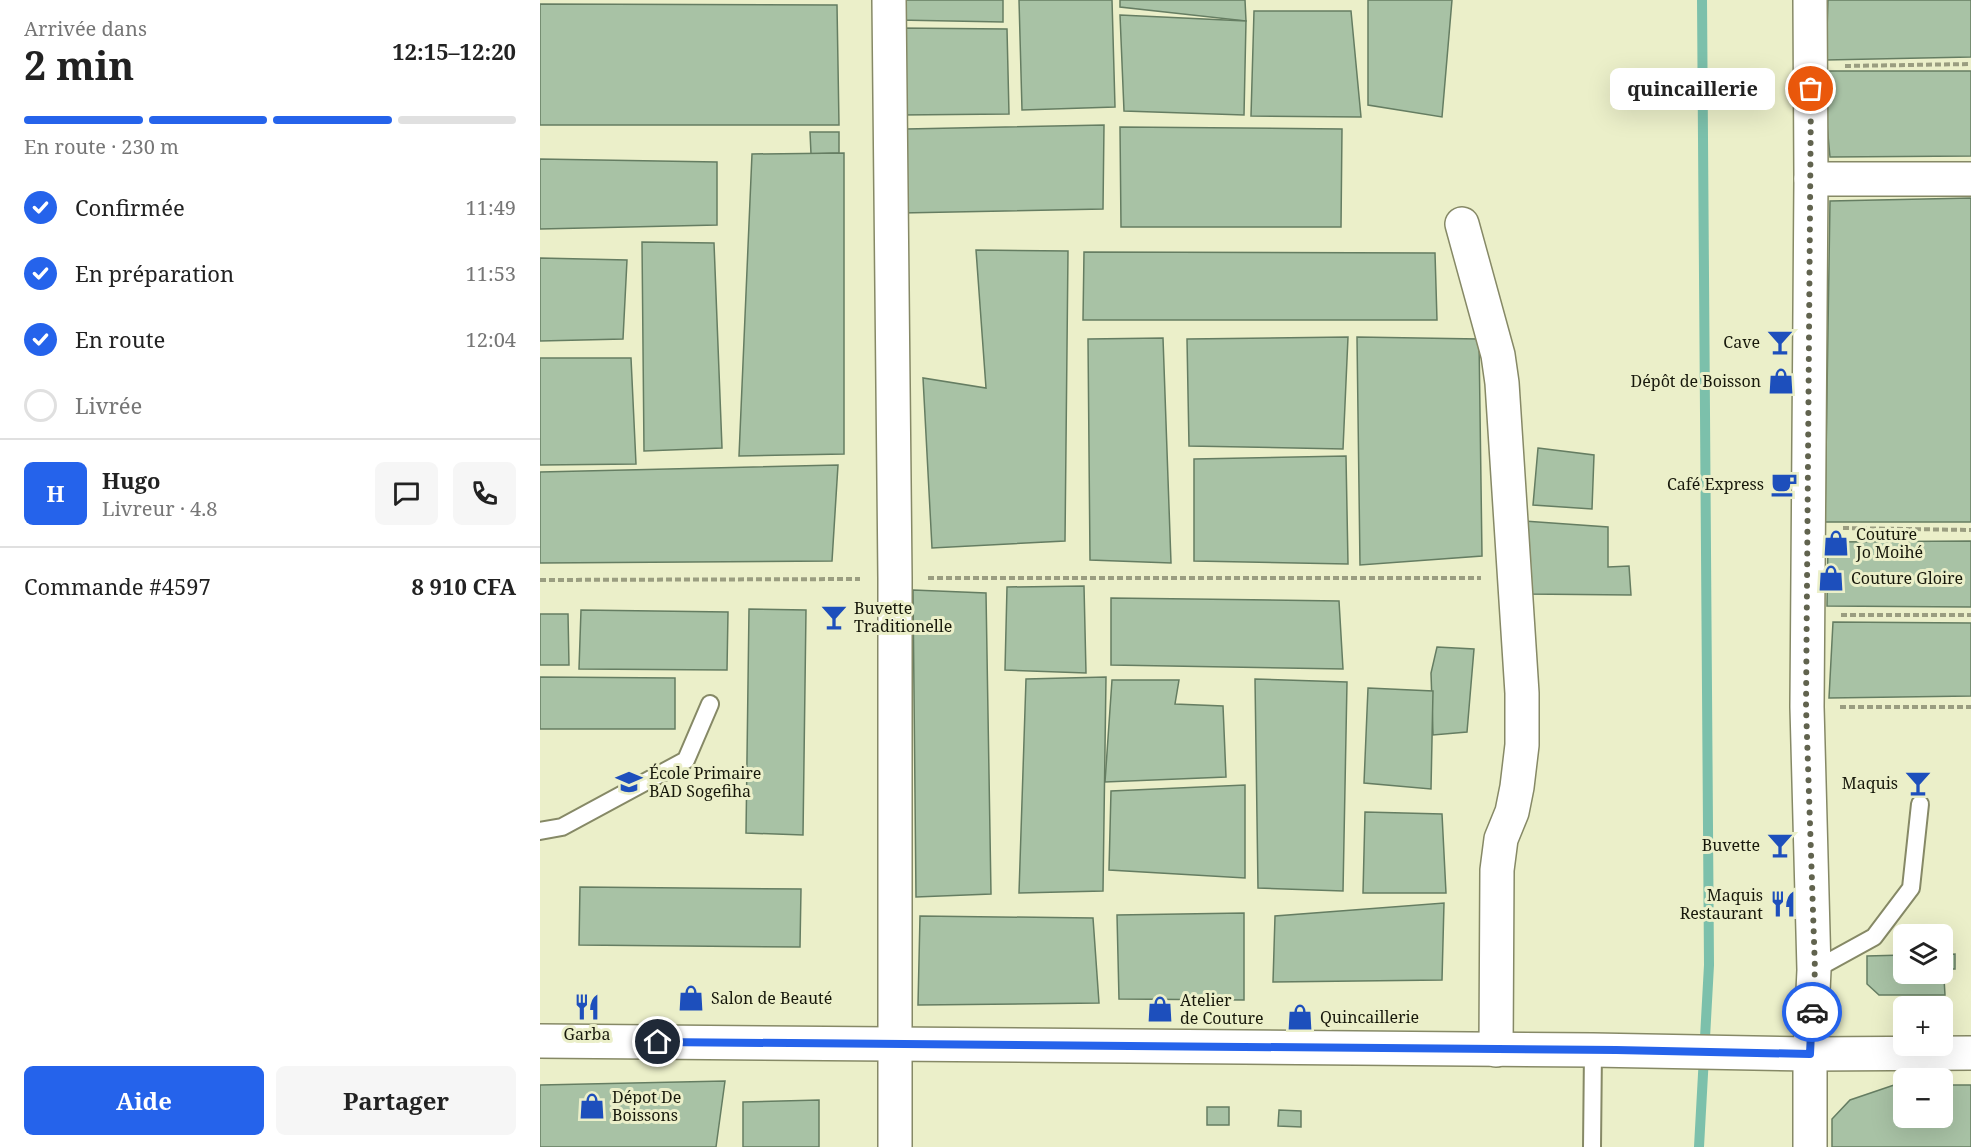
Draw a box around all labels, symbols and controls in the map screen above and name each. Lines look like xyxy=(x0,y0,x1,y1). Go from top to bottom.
text: Arrivée dans xyxy=(24,15,147,42)
text: 12:15–12:20 xyxy=(392,36,516,66)
text: 2 min xyxy=(24,38,134,91)
pin xyxy=(1785,63,1836,114)
callout: quincaillerie xyxy=(1610,68,1775,110)
icon: bag xyxy=(1794,72,1827,105)
text: quincaillerie xyxy=(1627,75,1758,102)
text: En route · 230 m xyxy=(24,133,179,160)
icon: check xyxy=(24,191,57,224)
text: Confirmée xyxy=(75,192,185,222)
text: 11:49 xyxy=(466,194,516,221)
icon: check xyxy=(24,257,57,290)
text: En préparation xyxy=(75,258,234,288)
text: 11:53 xyxy=(466,260,516,287)
icon: check xyxy=(24,323,57,356)
text: En route xyxy=(75,324,165,354)
text: 12:04 xyxy=(466,326,516,353)
bar icon: Cave xyxy=(1765,327,1795,357)
place label: Cave xyxy=(1723,331,1760,353)
shop icon: Dépôt de Boisson xyxy=(1766,366,1796,396)
place label: Dépôt de Boisson xyxy=(1631,370,1761,392)
text: Livrée xyxy=(75,390,142,420)
button: chat xyxy=(375,462,438,525)
button: phone xyxy=(453,462,516,525)
text: Hugo xyxy=(102,465,161,495)
cafe icon: Café Express xyxy=(1769,469,1799,499)
place label: Café Express xyxy=(1667,473,1764,495)
text: H xyxy=(46,478,65,508)
text: Livreur · 4.8 xyxy=(102,495,217,522)
place label: Couture Jo Moihé xyxy=(1855,523,1923,563)
shop icon: Couture Jo Moihé xyxy=(1821,528,1851,558)
shop icon: Couture Gloire xyxy=(1816,563,1846,593)
place label: Couture Gloire xyxy=(1851,567,1963,589)
text: Commande #4597 xyxy=(24,571,211,601)
text: 8 910 CFA xyxy=(411,571,516,601)
place label: Buvette Traditionelle xyxy=(854,597,952,637)
bar icon: Buvette Traditionelle xyxy=(819,602,849,632)
place label: École Primaire BAD Sogefiha xyxy=(649,762,761,802)
school or university icon: École Primaire BAD Sogefiha xyxy=(614,767,644,797)
bar icon: Maquis xyxy=(1903,768,1933,798)
place label: Maquis xyxy=(1842,772,1898,794)
bar icon: Buvette xyxy=(1765,830,1795,860)
place label: Buvette xyxy=(1702,834,1760,856)
place label: Maquis Restaurant xyxy=(1680,884,1763,924)
restaurant icon: Maquis Restaurant xyxy=(1768,889,1798,919)
map controls xyxy=(1893,924,1953,1128)
button: layers xyxy=(1893,924,1953,984)
courier xyxy=(1782,982,1842,1042)
shop icon: Salon de Beauté xyxy=(676,983,706,1013)
place label: Salon de Beauté xyxy=(711,987,832,1009)
place label: Atelier de Couture xyxy=(1180,989,1264,1029)
restaurant icon: Garba xyxy=(572,992,602,1022)
shop icon: Atelier de Couture xyxy=(1145,994,1175,1024)
icon: car xyxy=(1796,996,1829,1029)
button: + xyxy=(1893,996,1953,1056)
shop icon: Quincaillerie xyxy=(1285,1002,1315,1032)
place label: Quincaillerie xyxy=(1320,1006,1419,1028)
pin xyxy=(632,1016,683,1067)
place label: Garba xyxy=(564,1023,610,1045)
icon: home xyxy=(641,1025,674,1058)
button: Aide xyxy=(24,1066,264,1135)
button: Partager xyxy=(276,1066,516,1135)
button: − xyxy=(1893,1068,1953,1128)
place label: Dépot De Boissons xyxy=(612,1086,681,1126)
shop icon: Dépot De Boissons xyxy=(577,1091,607,1121)

